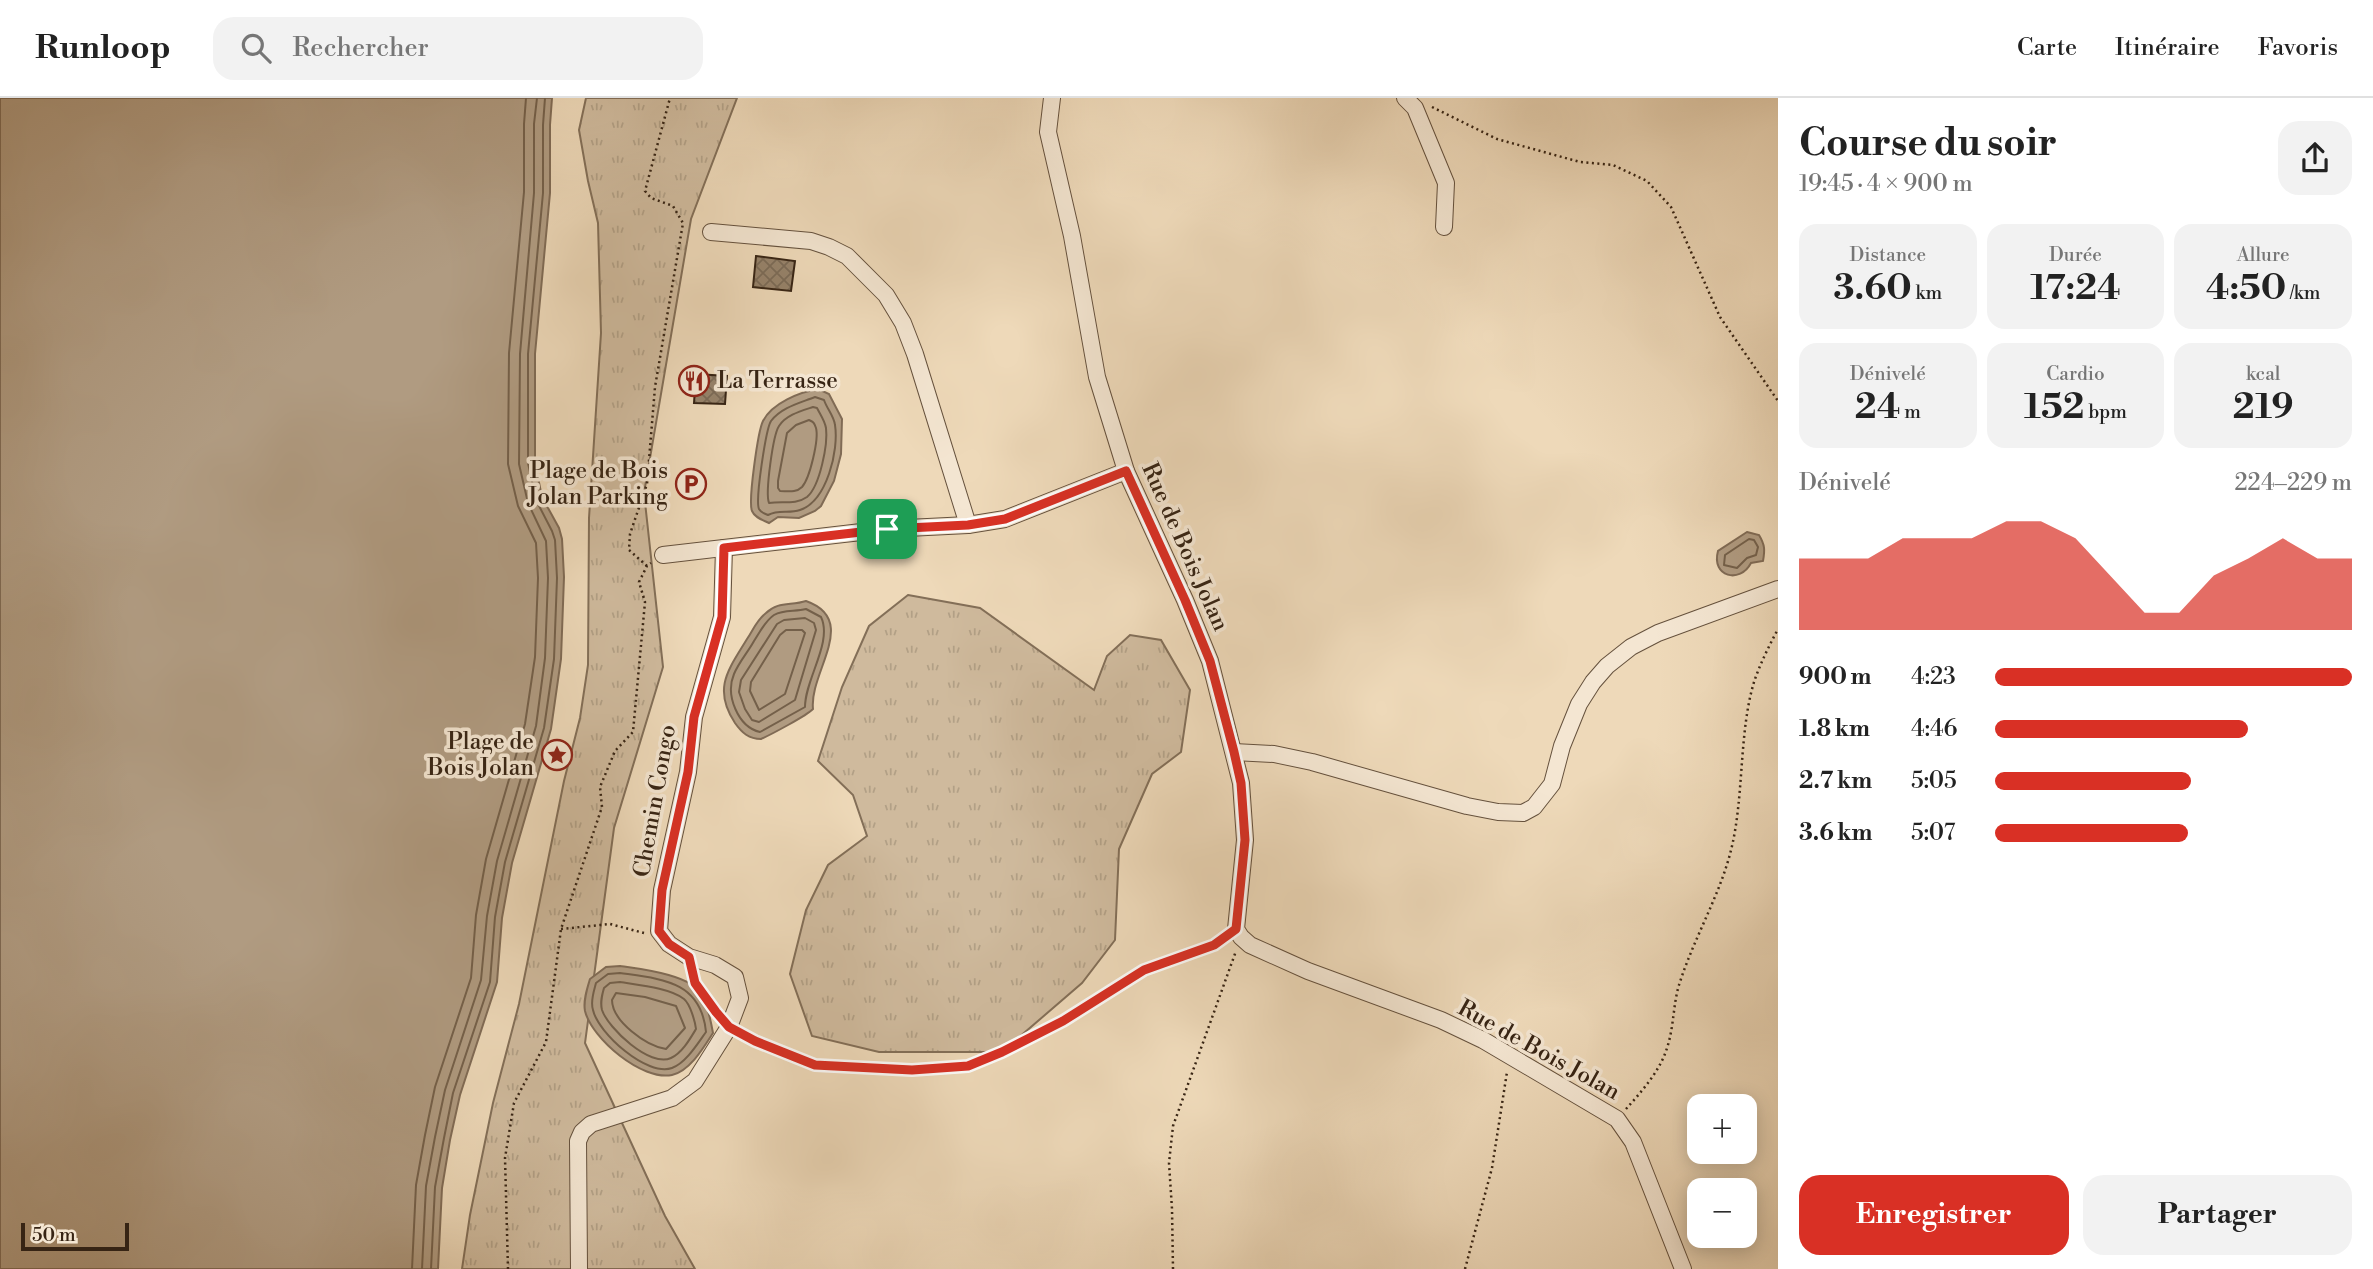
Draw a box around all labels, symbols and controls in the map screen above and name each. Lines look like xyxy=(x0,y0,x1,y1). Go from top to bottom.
search box xyxy=(213,17,703,80)
text: Runloop xyxy=(35,28,171,69)
icon: search xyxy=(237,29,275,67)
text: Rechercher xyxy=(293,32,429,64)
text: Carte xyxy=(2017,33,2077,63)
text: Itinéraire xyxy=(2115,33,2220,63)
text: Favoris xyxy=(2258,33,2338,63)
text: Course du soir xyxy=(1799,120,2057,167)
button: share xyxy=(2278,121,2352,195)
text: 19:45 · 4 × 900 m xyxy=(1799,170,1973,198)
text: Distance xyxy=(1849,243,1926,267)
text: Durée xyxy=(2049,243,2102,267)
text: Allure xyxy=(2237,243,2290,267)
text: 3.60 xyxy=(1834,267,1912,310)
text: 17:24 xyxy=(2030,267,2121,310)
text: 4:50 xyxy=(2206,267,2286,310)
text: km xyxy=(1912,281,1942,305)
text: /km xyxy=(2286,281,2320,305)
text: Dénivelé xyxy=(1850,362,1926,386)
text: Cardio xyxy=(2046,362,2105,386)
text: kcal xyxy=(2246,362,2280,386)
restaurant icon: La Terrasse xyxy=(677,364,711,398)
place label: La Terrasse xyxy=(717,367,838,395)
text: 24 xyxy=(1855,386,1900,429)
text: 152 xyxy=(2024,386,2085,429)
text: 219 xyxy=(2233,386,2293,429)
text: m xyxy=(1900,400,1921,424)
text: bpm xyxy=(2085,400,2127,424)
place label: Plage de Bois Jolan Parking xyxy=(526,457,668,511)
street label: Rue de Bois Jolan xyxy=(1135,459,1235,636)
parking icon: Plage de Bois Jolan Parking xyxy=(674,467,708,501)
text: Dénivelé xyxy=(1799,469,1891,497)
text: 224–229 m xyxy=(2234,469,2352,497)
pin xyxy=(857,499,917,559)
icon: arrive xyxy=(868,510,906,548)
text: 900 m xyxy=(1799,663,1872,691)
text: 4:23 xyxy=(1911,663,1956,691)
text: 1.8 km xyxy=(1799,715,1870,743)
text: 4:46 xyxy=(1911,715,1958,743)
street label: Chemin Congo xyxy=(628,722,682,880)
place label: Plage de Bois Jolan xyxy=(427,728,534,782)
place icon: Plage de Bois Jolan xyxy=(540,738,574,772)
text: 2.7 km xyxy=(1799,767,1872,795)
text: 5:05 xyxy=(1911,767,1957,795)
text: 3.6 km xyxy=(1799,819,1872,847)
text: 5:07 xyxy=(1911,819,1955,847)
street label: Rue de Bois Jolan xyxy=(1453,994,1625,1106)
map controls xyxy=(1687,1094,1757,1248)
button: + xyxy=(1687,1094,1757,1164)
button: Enregistrer xyxy=(1799,1175,2069,1255)
button: Partager xyxy=(2083,1175,2352,1255)
button: − xyxy=(1687,1178,1757,1248)
scale bar xyxy=(21,1220,130,1252)
text: 50 m xyxy=(32,1223,76,1247)

